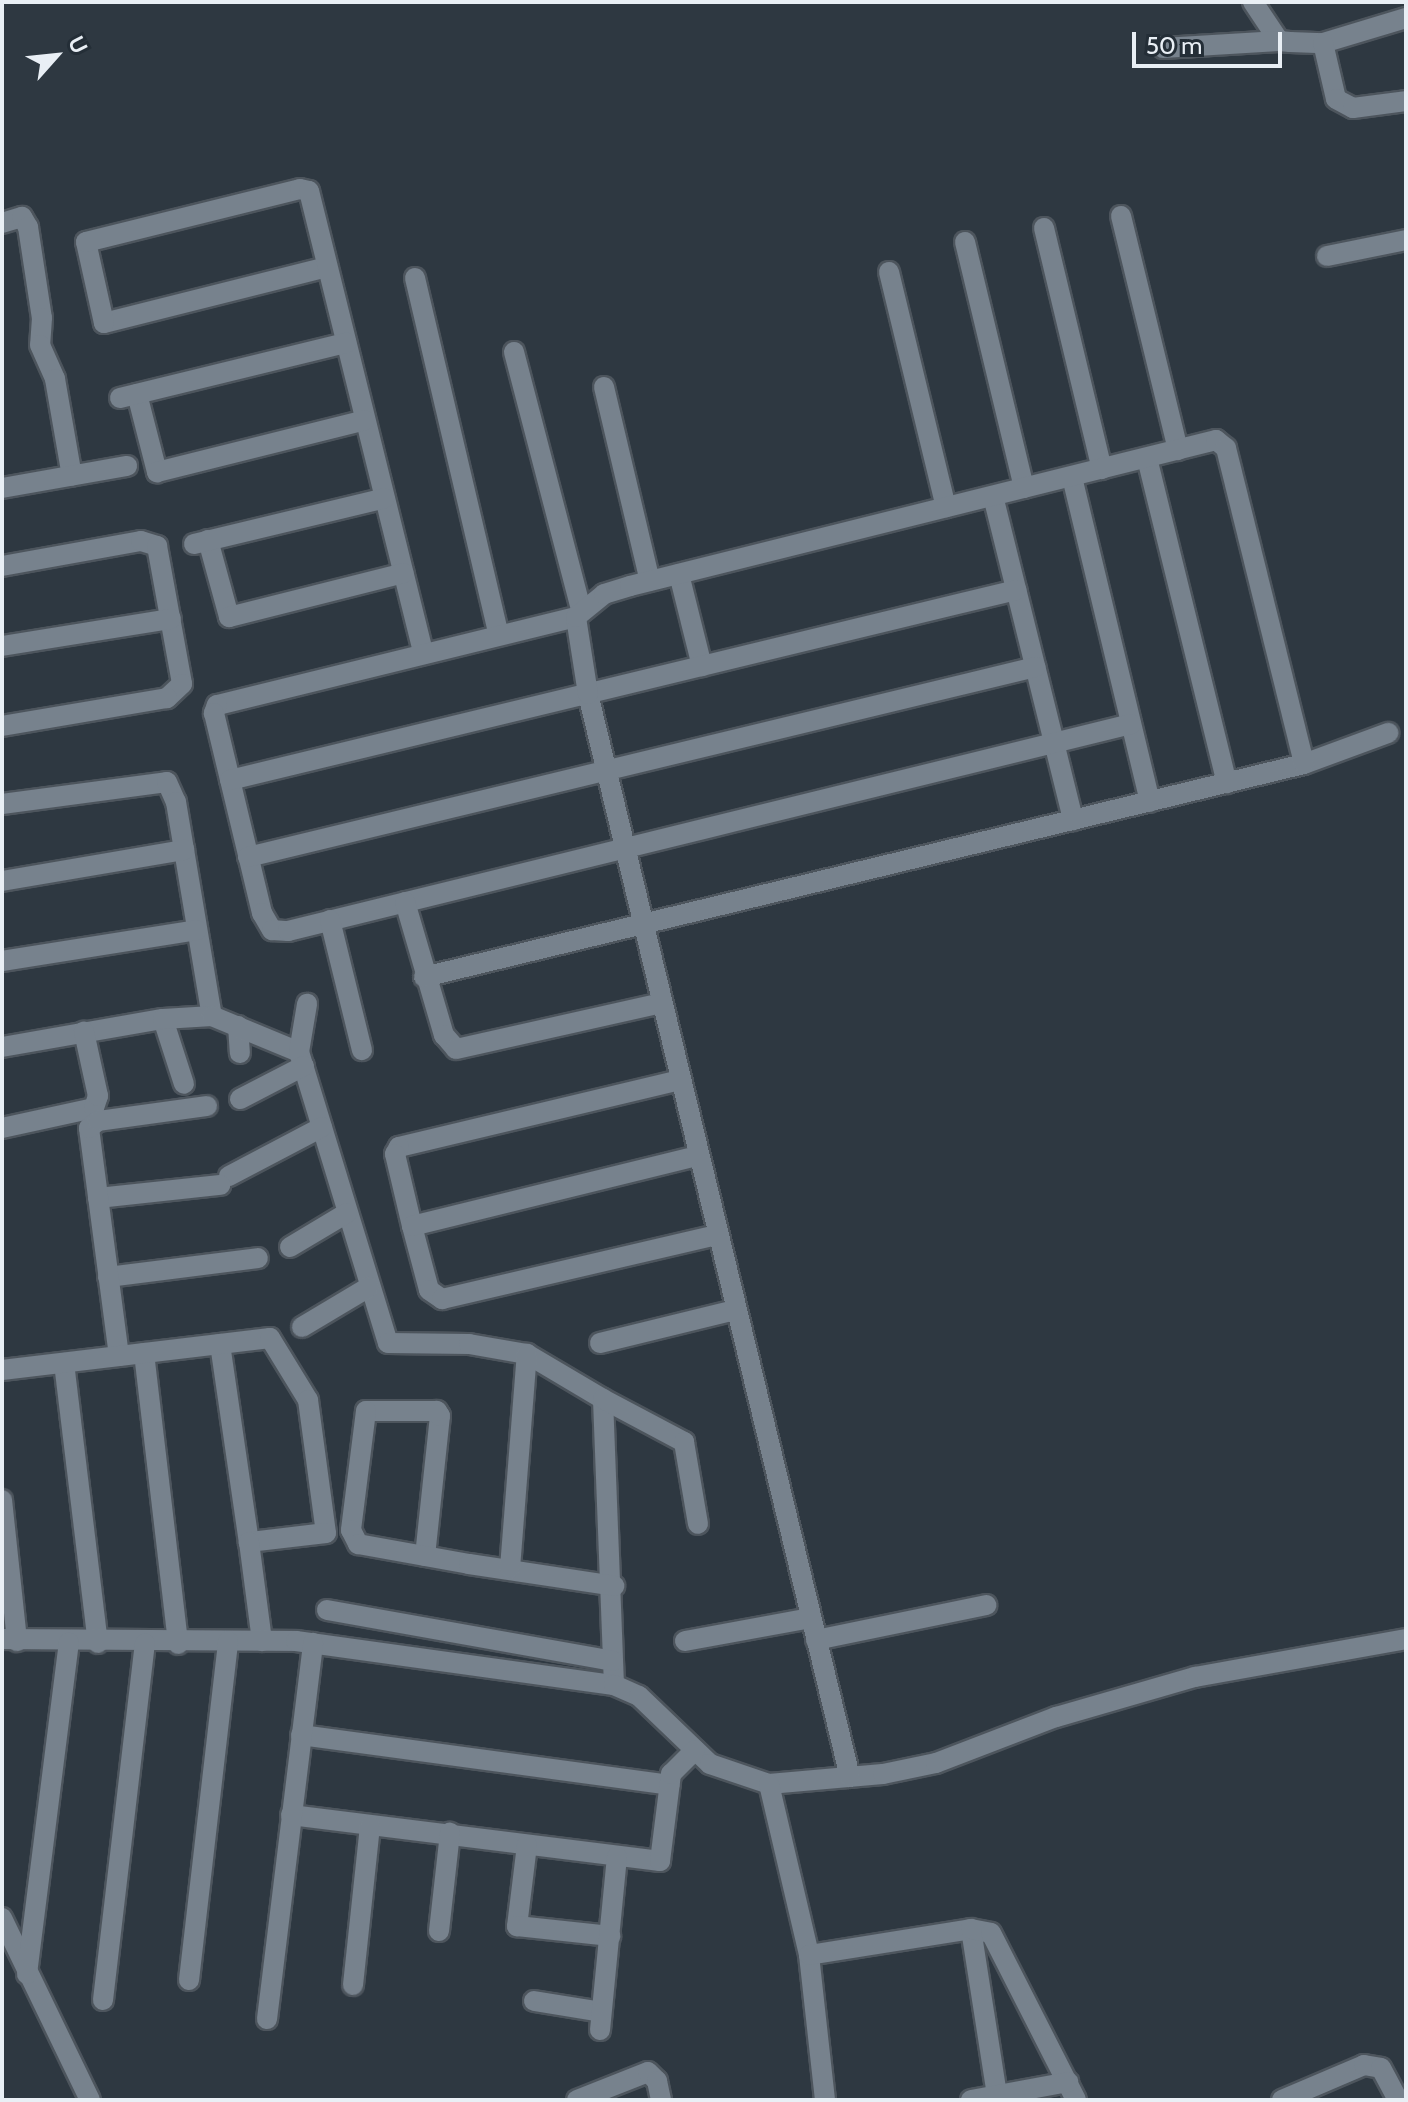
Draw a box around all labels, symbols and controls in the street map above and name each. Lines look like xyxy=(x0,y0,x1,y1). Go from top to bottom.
north arrow xyxy=(16,16,96,96)
scale bar xyxy=(1136,16,1286,66)
text: 50 m xyxy=(1146,31,1202,60)
text: U xyxy=(62,32,93,58)

